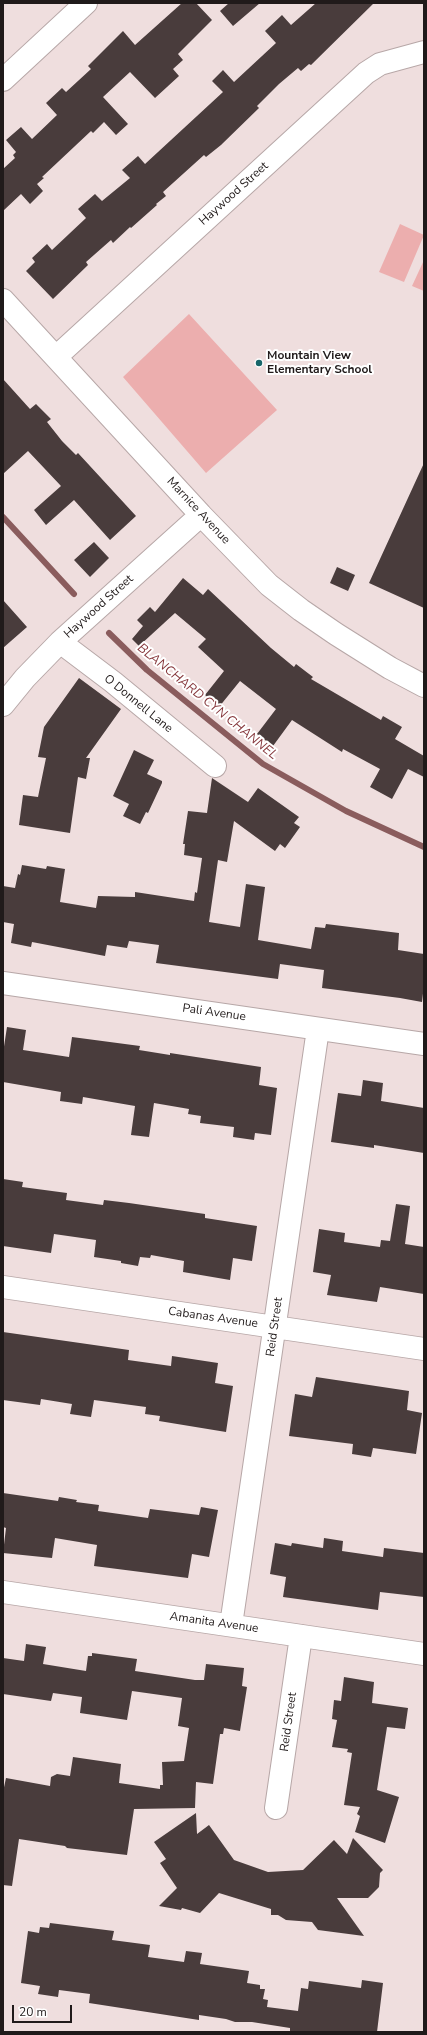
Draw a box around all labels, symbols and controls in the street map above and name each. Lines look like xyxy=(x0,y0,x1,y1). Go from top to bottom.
street label: Haywood Street xyxy=(196,159,272,229)
place label: Mountain View Elementary School xyxy=(267,349,372,377)
marker: Mountain View Elementary School xyxy=(254,358,264,368)
street label: Marnice Avenue xyxy=(163,475,233,547)
street label: Haywood Street xyxy=(61,572,137,642)
water label: BLANCHARD CYN CHANNEL xyxy=(134,641,280,763)
street label: O Donnell Lane xyxy=(101,672,175,736)
street label: Pali Avenue xyxy=(181,1001,247,1025)
street label: Reid Street xyxy=(264,1296,286,1358)
street label: Cabanas Avenue xyxy=(167,1305,259,1331)
street label: Amanita Avenue xyxy=(169,1610,259,1636)
street label: Reid Street xyxy=(278,1691,300,1753)
scale bar xyxy=(14,1997,74,2023)
text: 20 m xyxy=(19,2004,47,2020)

